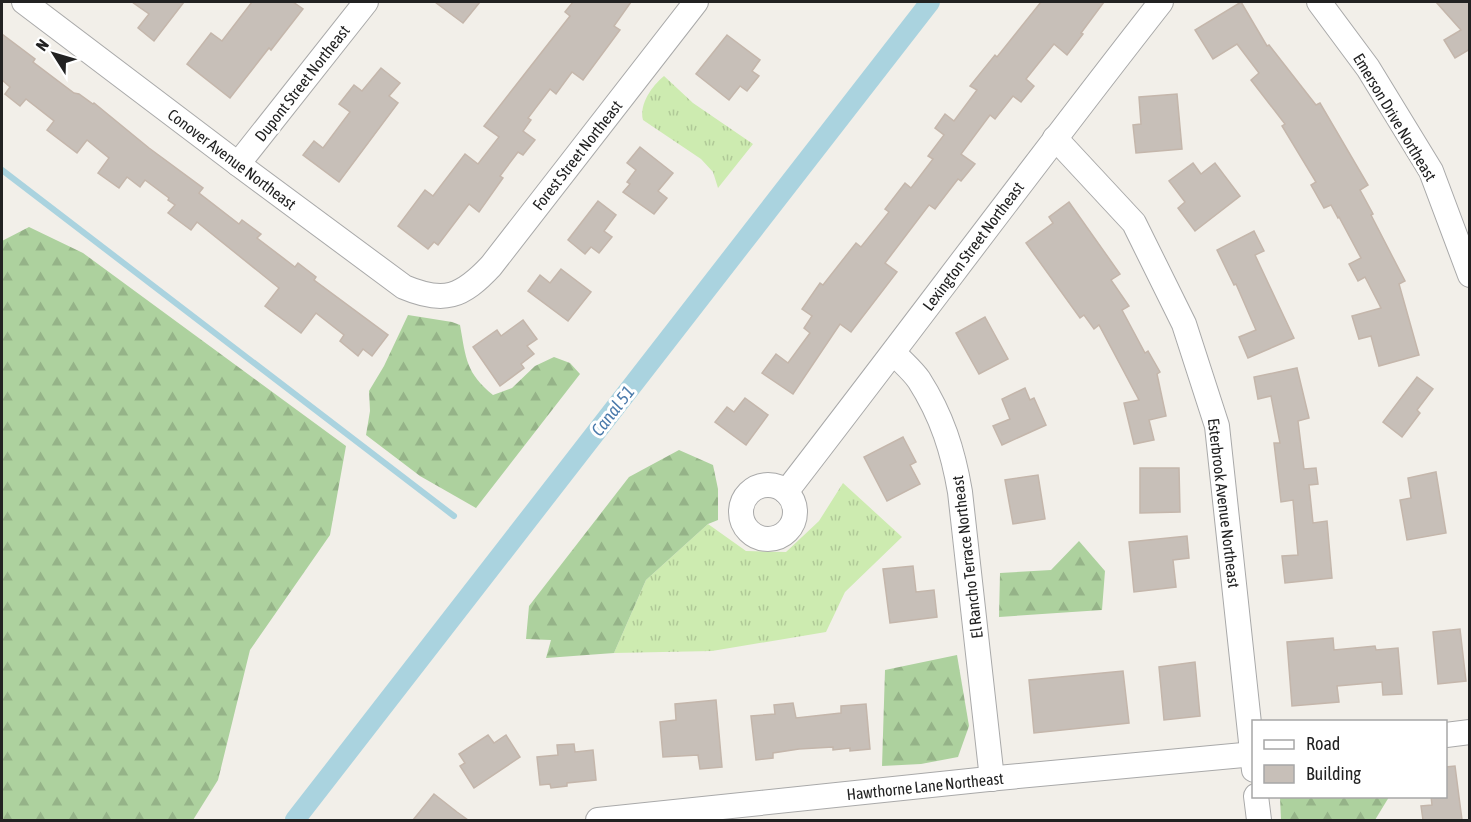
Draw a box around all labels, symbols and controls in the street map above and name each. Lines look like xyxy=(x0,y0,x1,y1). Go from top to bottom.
street label: Dupont Street Northeast xyxy=(251,21,354,145)
north arrow xyxy=(24,24,84,84)
text: N xyxy=(32,36,52,54)
street label: Emerson Drive Northeast xyxy=(1350,50,1440,184)
street label: Forest Street Northeast xyxy=(529,96,626,213)
street label: Conover Avenue Northeast xyxy=(164,105,300,213)
street label: Lexington Street Northeast xyxy=(919,178,1028,314)
water label: Canal 51 xyxy=(587,381,639,440)
street label: Esterbrook Avenue Northeast xyxy=(1205,417,1243,589)
street label: El Rancho Terrace Northeast xyxy=(948,474,986,639)
legend xyxy=(1252,720,1447,798)
text: Road xyxy=(1306,733,1340,754)
text: Building xyxy=(1306,763,1361,784)
street label: Hawthorne Lane Northeast xyxy=(846,769,1005,803)

